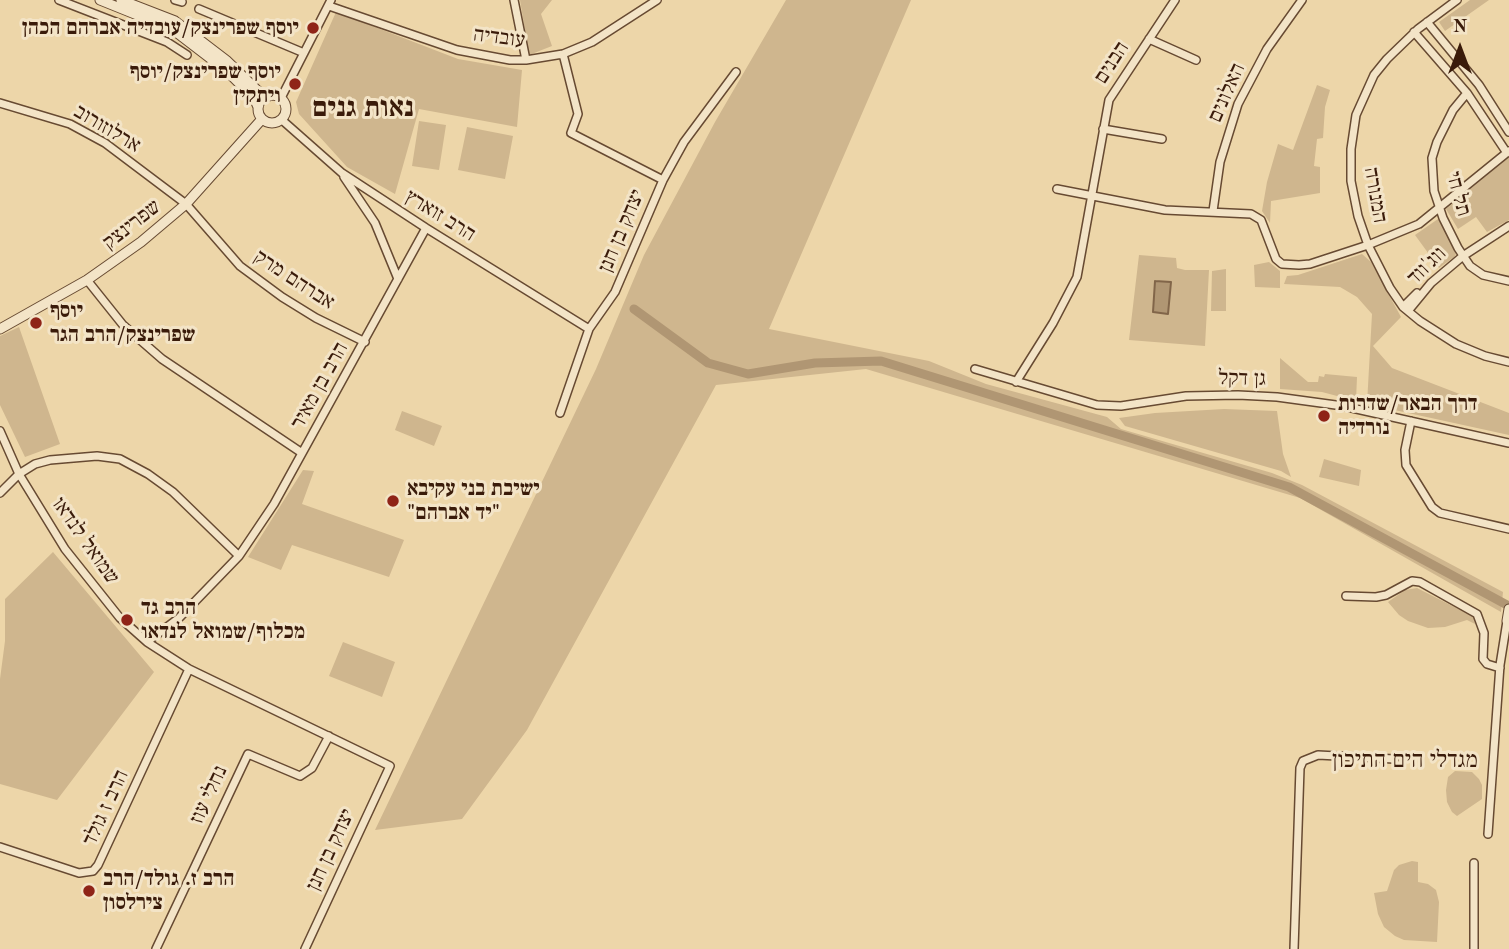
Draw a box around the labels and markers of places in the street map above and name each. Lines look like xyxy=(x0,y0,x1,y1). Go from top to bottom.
place label: יוסף שפרינצק/עובדיה אברהם הכהן xyxy=(22,15,299,41)
marker: יוסף שפרינצק/עובדיה אברהם הכהן xyxy=(305,20,321,36)
place label: יוסף שפרינצק/יוסף ויתקין xyxy=(130,59,281,109)
marker: יוסף שפרינצק/יוסף ויתקין xyxy=(287,76,303,92)
place label: יוסף שפרינצק/הרב הגר xyxy=(50,298,195,348)
marker: יוסף שפרינצק/הרב הגר xyxy=(28,315,44,331)
place label: דרך הבאר/שדרות נורדיה xyxy=(1338,391,1477,441)
marker: דרך הבאר/שדרות נורדיה xyxy=(1316,408,1332,424)
place label: ישיבת בני עקיבא "יד אברהם" xyxy=(407,476,540,526)
marker: ישיבת בני עקיבא "יד אברהם" xyxy=(385,493,401,509)
place label: הרב גד מכלוף/שמואל לנדאו xyxy=(141,595,305,645)
marker: הרב גד מכלוף/שמואל לנדאו xyxy=(119,612,135,628)
place label: הרב ז. גולד/הרב צירלסון xyxy=(103,866,234,916)
marker: הרב ז. גולד/הרב צירלסון xyxy=(81,883,97,899)

